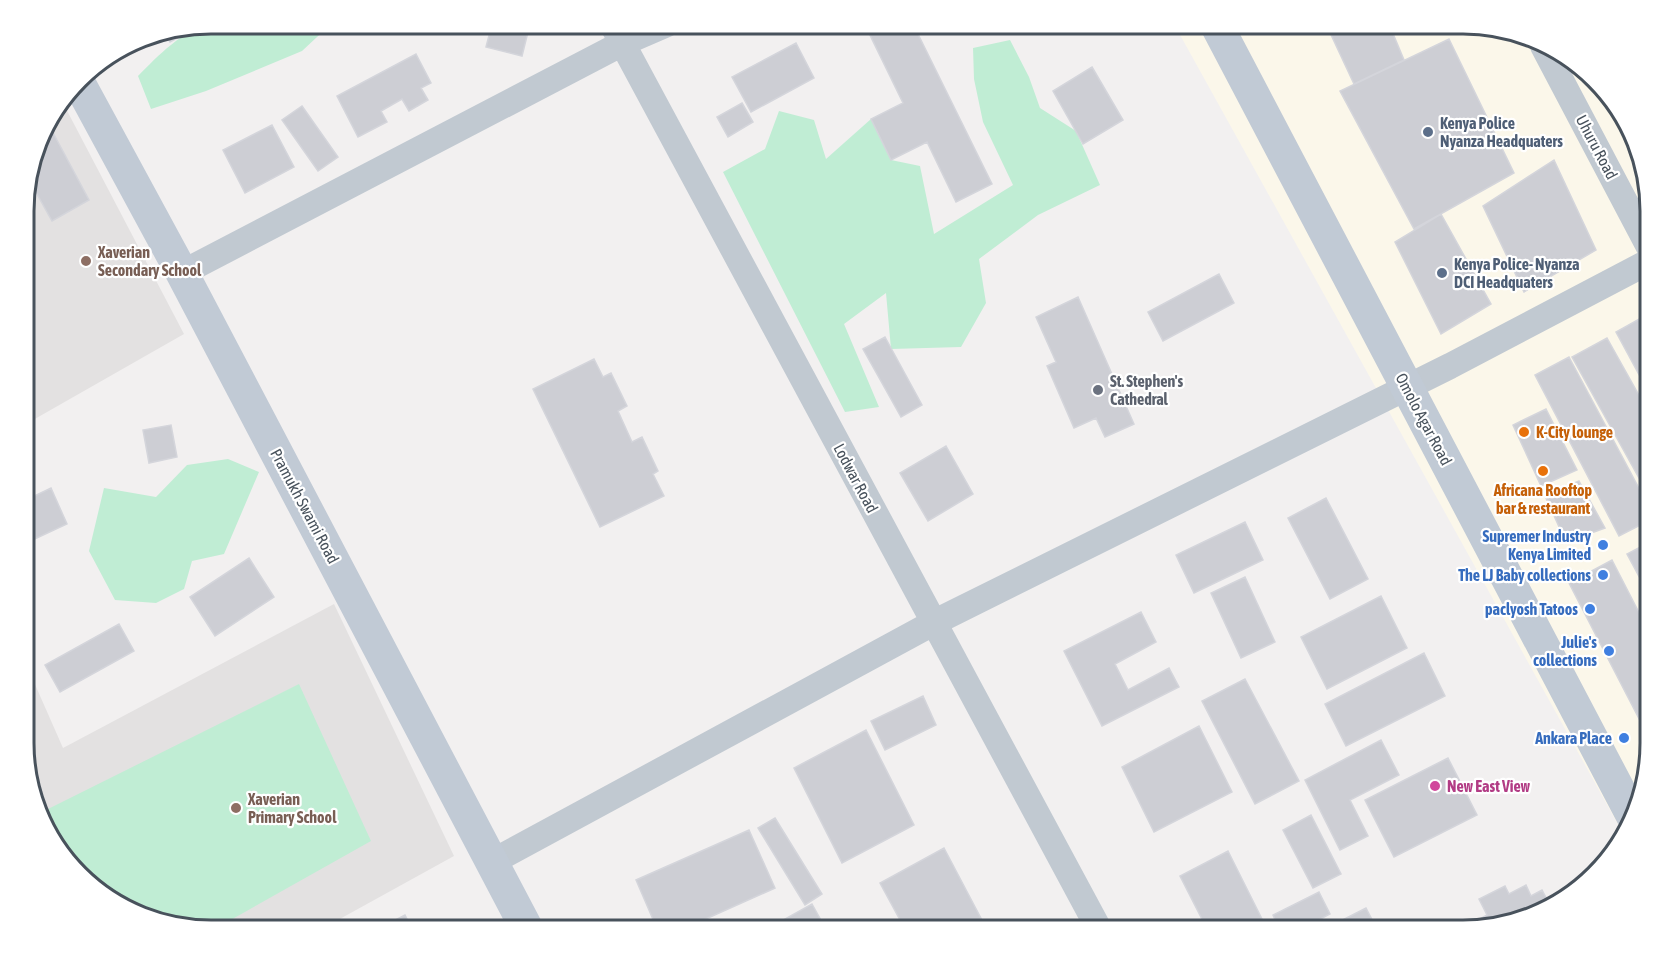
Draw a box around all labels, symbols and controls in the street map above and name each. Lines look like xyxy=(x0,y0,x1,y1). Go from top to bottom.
street label: Uhuru Road xyxy=(1573,112,1621,182)
place label: Kenya Police Nyanza Headquaters xyxy=(1440,114,1563,150)
marker: Kenya Police Nyanza Headquaters xyxy=(1421,125,1435,139)
place label: Xaverian Secondary School xyxy=(97,243,202,279)
marker: Xaverian Secondary School xyxy=(79,254,93,268)
place label: Kenya Police- Nyanza DCI Headquaters xyxy=(1454,255,1579,291)
marker: Kenya Police- Nyanza DCI Headquaters xyxy=(1435,266,1449,280)
street label: Omolo Agar Road xyxy=(1391,370,1456,468)
place label: St. Stephen's Cathedral xyxy=(1110,372,1183,408)
marker: St. Stephen's Cathedral xyxy=(1091,383,1105,397)
place label: K-City lounge xyxy=(1536,423,1613,441)
marker: K-City lounge xyxy=(1517,425,1531,439)
street label: Lodwar Road xyxy=(830,440,882,516)
street label: Pramukh Swami Road xyxy=(267,446,343,566)
marker: Africana Rooftop bar & restaurant xyxy=(1536,464,1550,478)
place label: Africana Rooftop bar & restaurant xyxy=(1493,481,1593,517)
place label: Supremer Industry Kenya Limited xyxy=(1483,527,1591,563)
marker: Supremer Industry Kenya Limited xyxy=(1596,538,1610,552)
place label: The LJ Baby collections xyxy=(1458,566,1591,584)
marker: The LJ Baby collections xyxy=(1596,568,1610,582)
place label: paclyosh Tatoos xyxy=(1485,600,1578,618)
marker: paclyosh Tatoos xyxy=(1583,602,1597,616)
place label: Julie's collections xyxy=(1533,633,1597,669)
marker: Julie's collections xyxy=(1602,644,1616,658)
place label: Ankara Place xyxy=(1534,729,1612,747)
marker: Ankara Place xyxy=(1617,731,1631,745)
place label: New East View xyxy=(1447,777,1531,795)
marker: New East View xyxy=(1428,779,1442,793)
place label: Xaverian Primary School xyxy=(247,790,337,826)
marker: Xaverian Primary School xyxy=(229,801,243,815)

